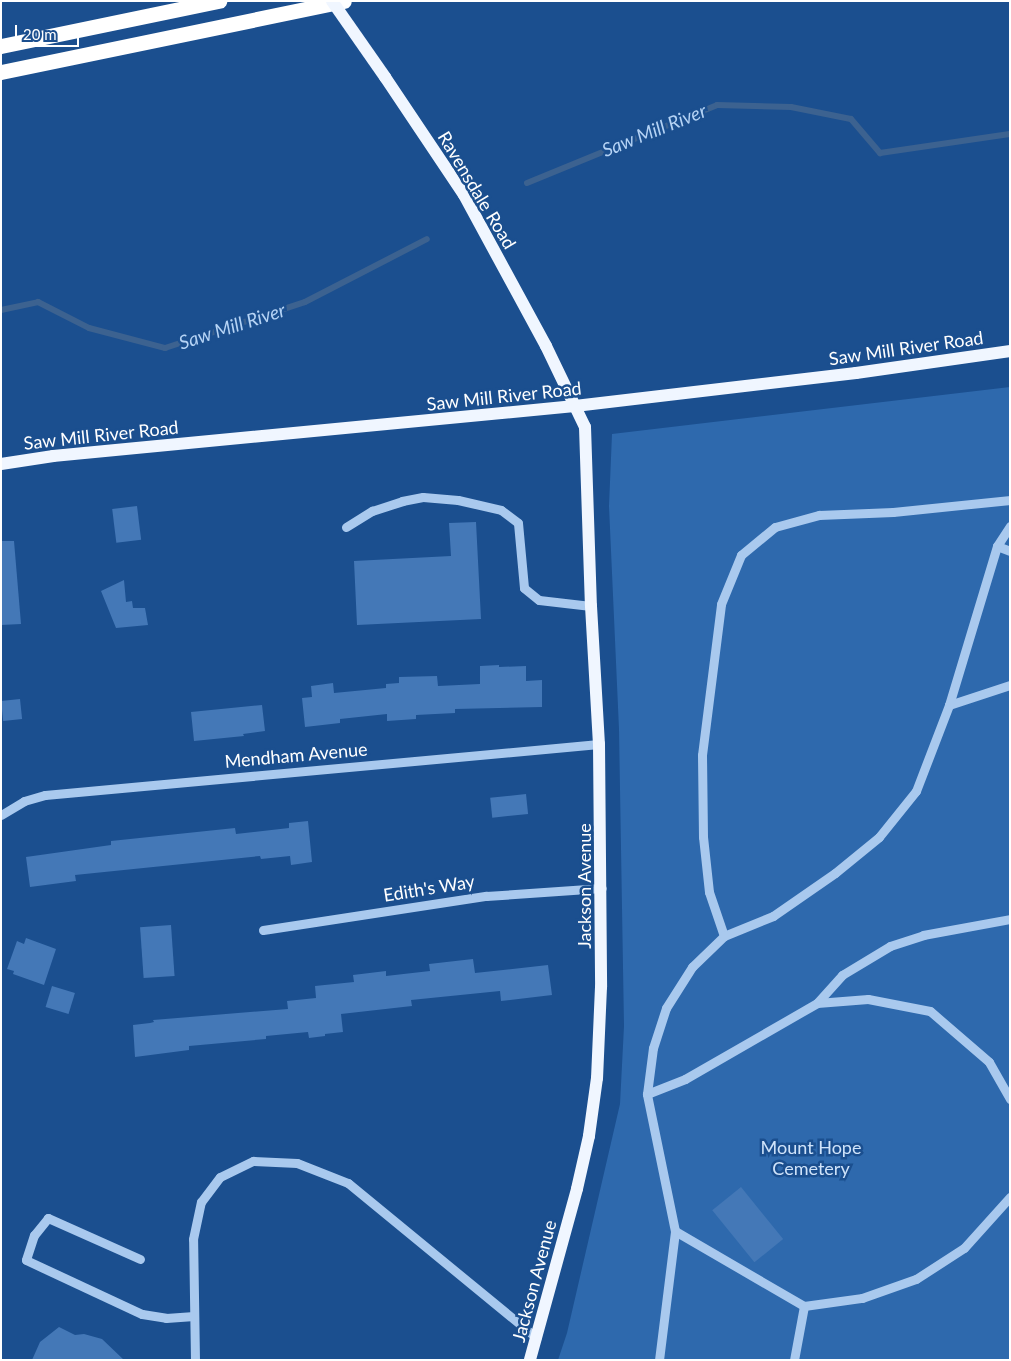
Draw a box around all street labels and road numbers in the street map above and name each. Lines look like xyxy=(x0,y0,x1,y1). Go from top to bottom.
street label: Ravensdale Road xyxy=(433,127,521,253)
street label: Saw Mill River Road xyxy=(827,326,985,370)
street label: Saw Mill River Road xyxy=(425,377,583,415)
street label: Saw Mill River Road xyxy=(22,416,180,454)
street label: Mendham Avenue xyxy=(223,738,369,772)
street label: Jackson Avenue xyxy=(573,823,595,949)
street label: Edith's Way xyxy=(382,870,476,906)
street label: Jackson Avenue xyxy=(507,1217,561,1345)

